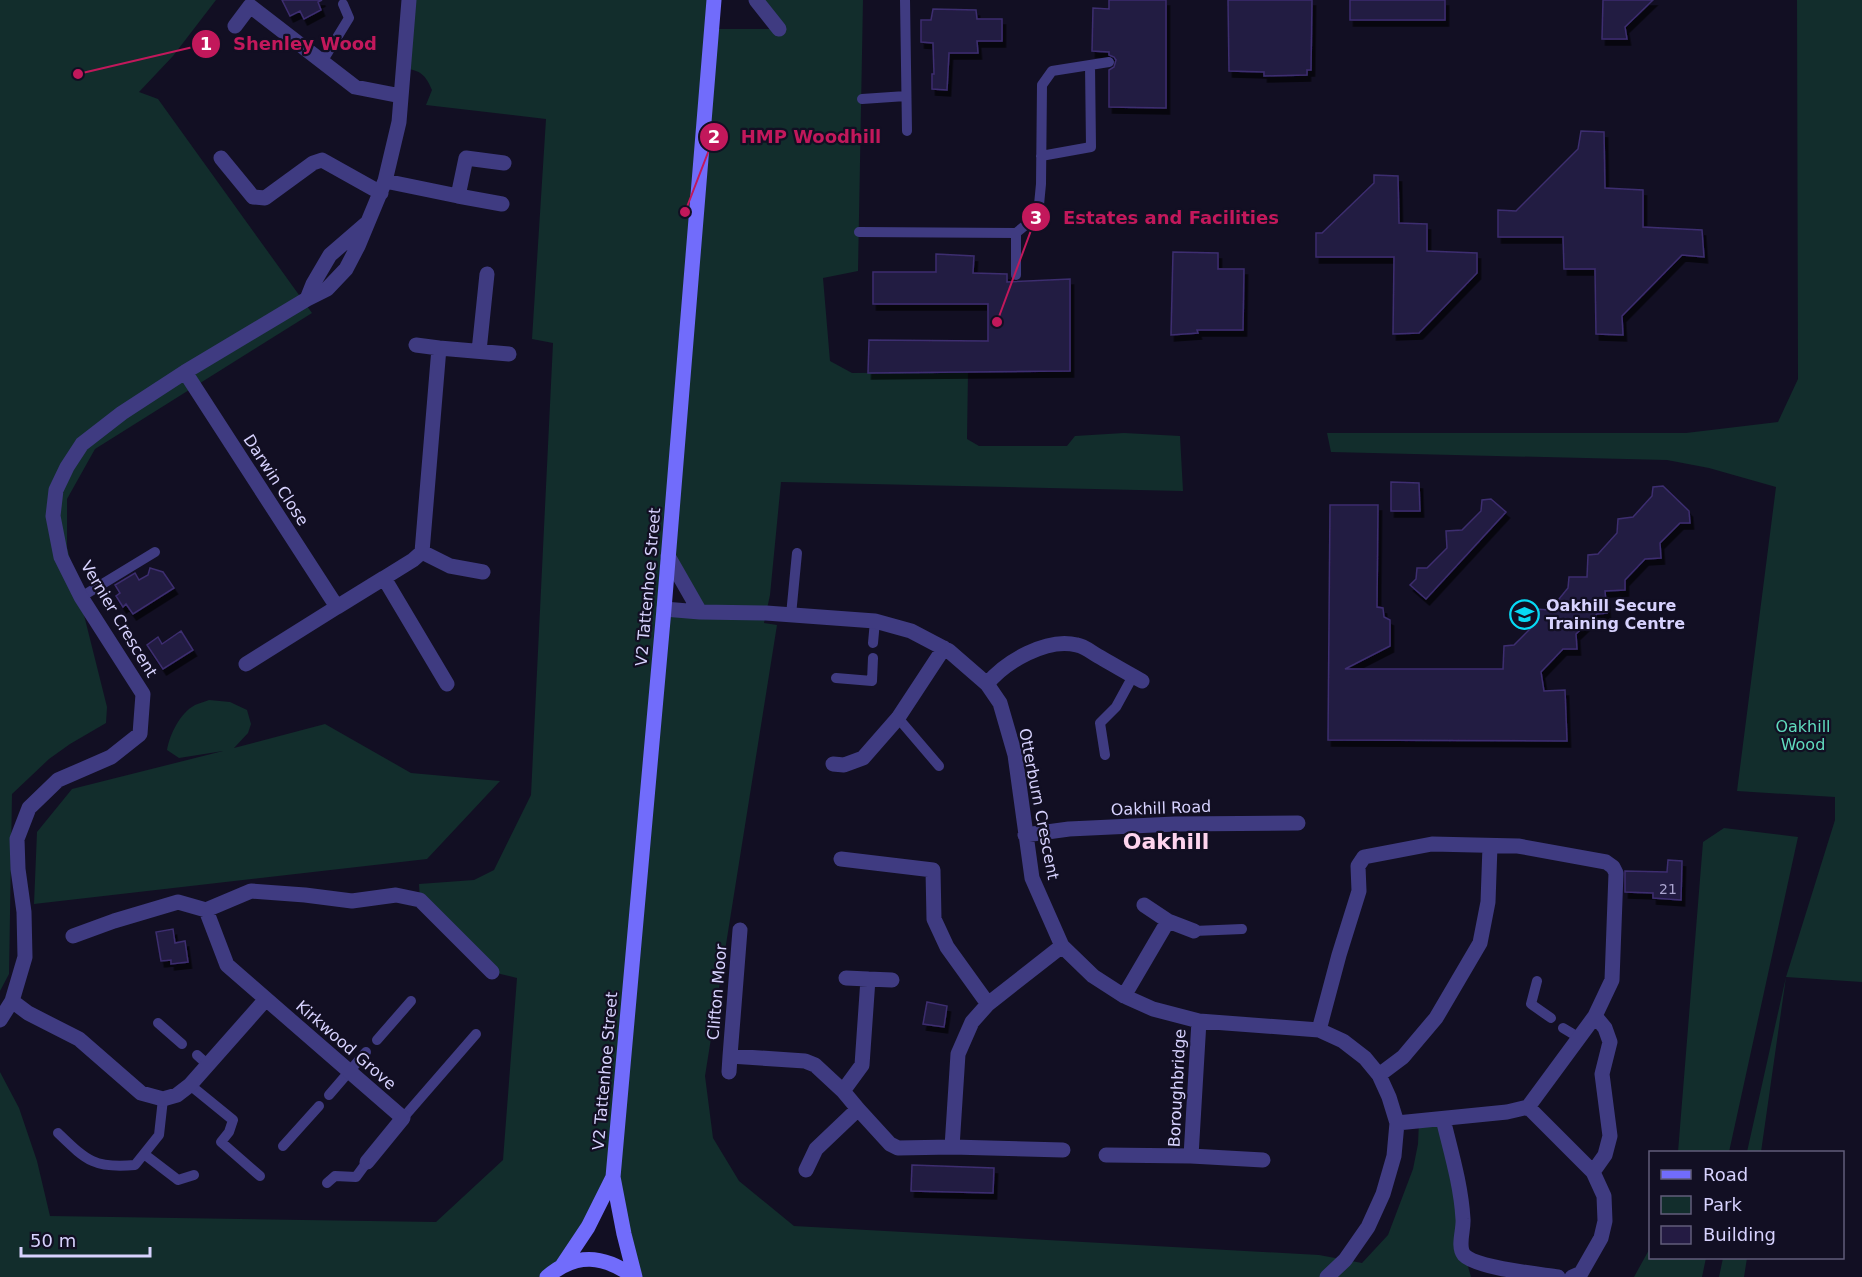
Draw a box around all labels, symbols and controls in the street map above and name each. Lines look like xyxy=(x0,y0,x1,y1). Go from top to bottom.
callout: Shenley Wood xyxy=(191,26,389,62)
text: 1 xyxy=(200,33,212,54)
text: Shenley Wood xyxy=(233,33,377,54)
callout: HMP Woodhill xyxy=(699,119,894,155)
text: 2 xyxy=(708,126,720,147)
text: HMP Woodhill xyxy=(741,126,881,147)
callout: Estates and Facilities xyxy=(1021,199,1291,235)
text: 3 xyxy=(1030,207,1042,228)
text: Estates and Facilities xyxy=(1063,207,1279,228)
street label: Darwin Close xyxy=(239,431,313,529)
street label: V2 Tattenhoe Street xyxy=(632,507,664,667)
street label: Vernier Crescent xyxy=(77,557,161,681)
place label: Oakhill Secure Training Centre xyxy=(1546,596,1685,633)
school or university icon: Oakhill Secure Training Centre xyxy=(1509,598,1541,630)
park label: Oakhill Wood xyxy=(1775,717,1831,754)
street label: Otterburn Crescent xyxy=(1015,727,1063,881)
street label: Oakhill Road xyxy=(1111,797,1211,819)
district label: Oakhill xyxy=(1123,829,1209,854)
house number: 21 xyxy=(1659,881,1677,897)
street label: Clifton Moor xyxy=(703,943,731,1041)
street label: V2 Tattenhoe Street xyxy=(589,991,621,1151)
street label: Kirkwood Grove xyxy=(292,996,400,1094)
street label: Boroughbridge xyxy=(1164,1028,1190,1148)
legend xyxy=(1649,1151,1844,1259)
text: Road xyxy=(1703,1164,1748,1185)
text: Park xyxy=(1703,1194,1742,1215)
scale bar xyxy=(21,1220,150,1258)
text: Building xyxy=(1703,1224,1776,1245)
text: 50 m xyxy=(30,1230,76,1251)

